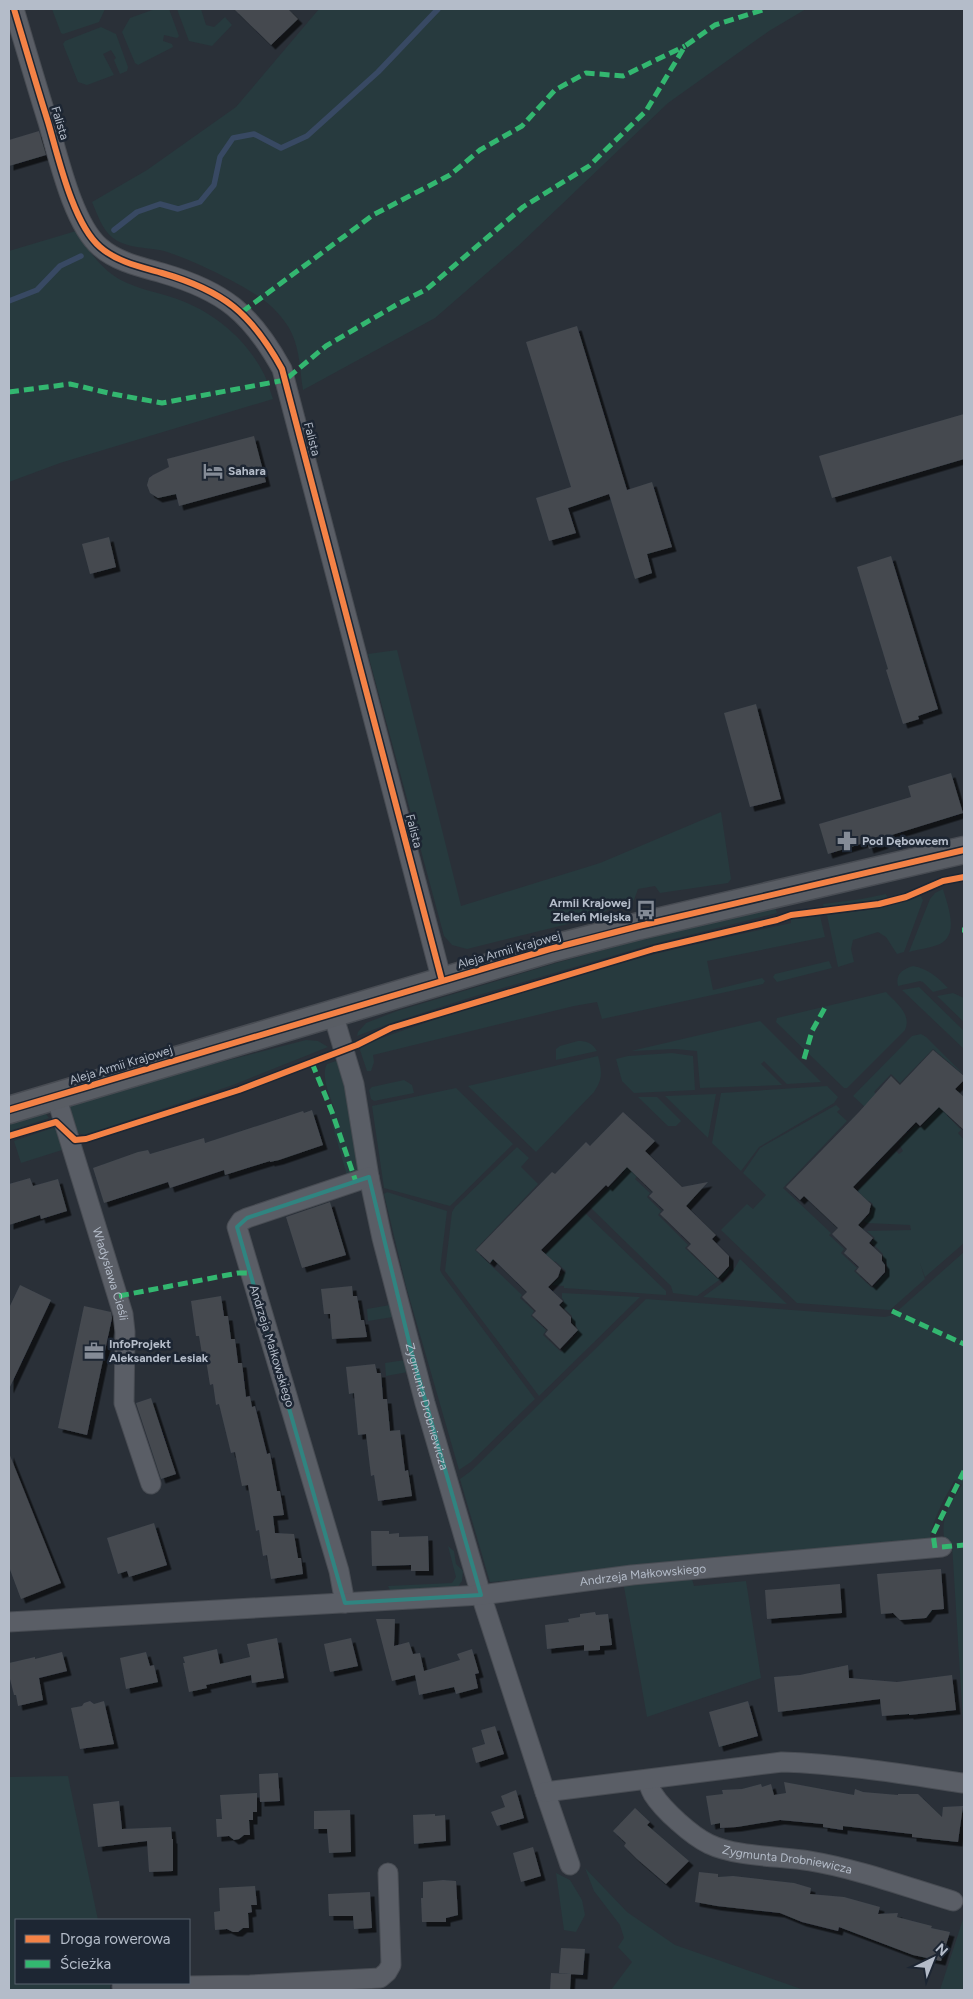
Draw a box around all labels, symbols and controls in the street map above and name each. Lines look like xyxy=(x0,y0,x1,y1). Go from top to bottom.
street label: Falista xyxy=(48,105,72,141)
street label: Falista xyxy=(301,421,323,457)
hotel icon: Sahara xyxy=(202,460,224,482)
place label: Sahara xyxy=(228,464,266,478)
street label: Falista xyxy=(403,813,425,849)
pharmacy icon: Pod Dębowcem xyxy=(836,830,858,852)
place label: Pod Dębowcem xyxy=(862,834,949,848)
place label: Armii Krajowej Zieleń Miejska xyxy=(549,896,631,924)
bus stop icon: Armii Krajowej Zieleń Miejska xyxy=(635,899,657,921)
street label: Aleja Armii Krajowej xyxy=(456,929,562,971)
street label: Aleja Armii Krajowej xyxy=(68,1043,174,1087)
street label: Władysława Cieśli xyxy=(90,1225,131,1321)
street label: Andrzeja Małkowskiego xyxy=(247,1283,297,1409)
place label: InfoProjekt Aleksander Lesiak xyxy=(109,1337,209,1365)
office icon: InfoProjekt Aleksander Lesiak xyxy=(83,1340,105,1362)
street label: Zygmunta Drobniewicza xyxy=(403,1341,451,1472)
street label: Andrzeja Małkowskiego xyxy=(579,1561,707,1589)
street label: Zygmunta Drobniewicza xyxy=(721,1842,854,1877)
legend xyxy=(15,1919,190,1984)
text: Droga rowerowa xyxy=(60,1930,170,1948)
north arrow xyxy=(908,1934,958,1984)
text: N xyxy=(932,1940,951,1960)
text: Ścieżka xyxy=(60,1955,111,1973)

